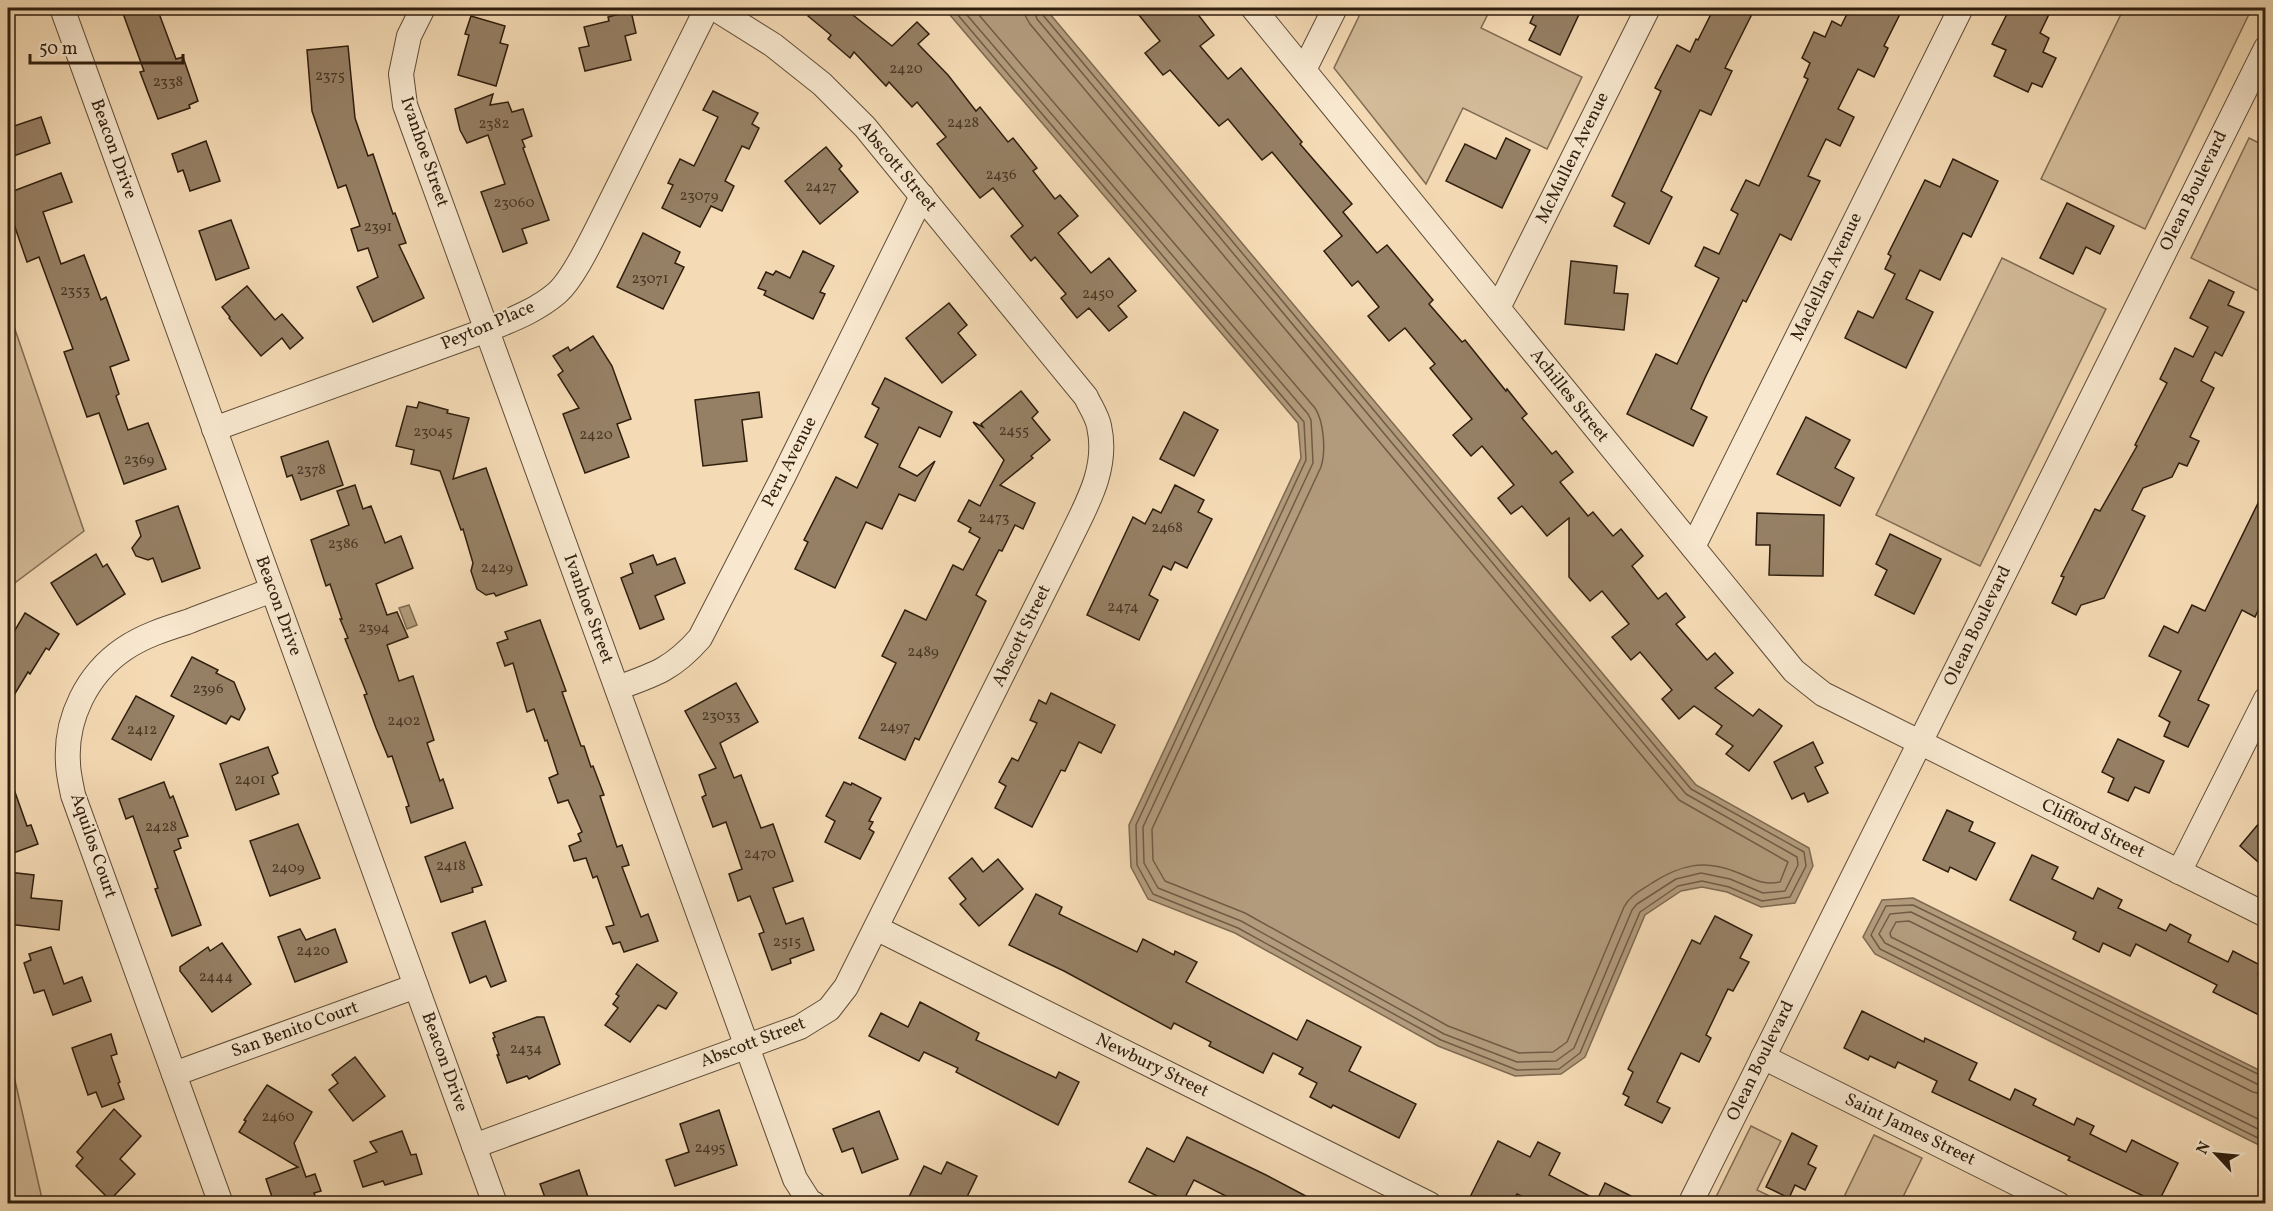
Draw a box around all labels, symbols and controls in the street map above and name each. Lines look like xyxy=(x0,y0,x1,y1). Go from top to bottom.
scale bar xyxy=(30,27,183,65)
text: 50 m xyxy=(39,37,78,62)
house number: 2420 xyxy=(889,59,923,80)
house number: 2375 xyxy=(315,66,345,87)
house number: 2338 xyxy=(153,72,183,93)
street label: McMullen Avenue xyxy=(1530,88,1616,228)
street label: Ivanhoe Street xyxy=(393,93,455,211)
street label: Beacon Drive xyxy=(83,96,143,202)
house number: 2428 xyxy=(947,113,979,134)
house number: 2382 xyxy=(479,114,509,135)
street label: Abscott Street xyxy=(852,116,942,218)
street label: Olean Boulevard xyxy=(2154,127,2234,255)
house number: 2436 xyxy=(985,165,1017,186)
house number: 2427 xyxy=(805,177,837,198)
house number: 23079 xyxy=(680,186,719,207)
house number: 23060 xyxy=(494,193,534,214)
street label: Maclellan Avenue xyxy=(1785,209,1869,345)
house number: 2391 xyxy=(364,217,392,238)
house number: 23071 xyxy=(631,269,669,290)
house number: 2353 xyxy=(60,281,90,302)
house number: 2450 xyxy=(1082,284,1114,305)
street label: Peyton Place xyxy=(437,295,539,357)
street label: Achilles Street xyxy=(1523,344,1615,448)
street label: Peru Avenue xyxy=(756,412,824,512)
house number: 2455 xyxy=(999,421,1029,442)
house number: 23045 xyxy=(413,422,453,443)
house number: 2420 xyxy=(579,425,613,446)
house number: 2369 xyxy=(124,450,155,471)
house number: 2378 xyxy=(296,460,326,481)
house number: 2473 xyxy=(978,508,1010,529)
house number: 2468 xyxy=(1151,518,1183,539)
house number: 2386 xyxy=(328,534,358,555)
street label: Ivanhoe Street xyxy=(557,551,619,667)
street label: Beacon Drive xyxy=(248,553,308,659)
house number: 2429 xyxy=(481,558,513,579)
street label: Olean Boulevard xyxy=(1938,562,2018,690)
street label: Abscott Street xyxy=(986,581,1058,691)
house number: 2474 xyxy=(1107,597,1139,618)
house number: 2394 xyxy=(358,618,390,639)
house number: 2489 xyxy=(907,642,939,663)
house number: 2396 xyxy=(193,679,223,700)
house number: 23033 xyxy=(702,706,740,727)
house number: 2402 xyxy=(387,711,421,732)
house number: 2497 xyxy=(879,717,911,738)
house number: 2412 xyxy=(127,720,157,741)
house number: 2401 xyxy=(234,770,266,791)
street label: Aquilos Court xyxy=(63,790,123,902)
street label: Clifford Street xyxy=(2037,793,2149,865)
house number: 2428 xyxy=(145,817,177,838)
house number: 2470 xyxy=(744,844,776,865)
house number: 2418 xyxy=(436,856,466,877)
house number: 2409 xyxy=(271,858,305,879)
house number: 2515 xyxy=(773,932,801,953)
house number: 2420 xyxy=(296,941,330,962)
house number: 2444 xyxy=(199,967,233,988)
street label: San Benito Court xyxy=(228,995,362,1065)
street label: Olean Boulevard xyxy=(1721,997,1801,1125)
street label: Beacon Drive xyxy=(414,1009,474,1115)
street label: Abscott Street xyxy=(697,1011,809,1075)
street label: Newbury Street xyxy=(1091,1028,1213,1104)
house number: 2434 xyxy=(510,1039,542,1060)
street label: Saint James Street xyxy=(1840,1087,1980,1173)
house number: 2460 xyxy=(261,1107,295,1128)
north arrow xyxy=(2186,1124,2246,1184)
house number: 2495 xyxy=(695,1138,725,1159)
text: N xyxy=(2192,1138,2217,1158)

